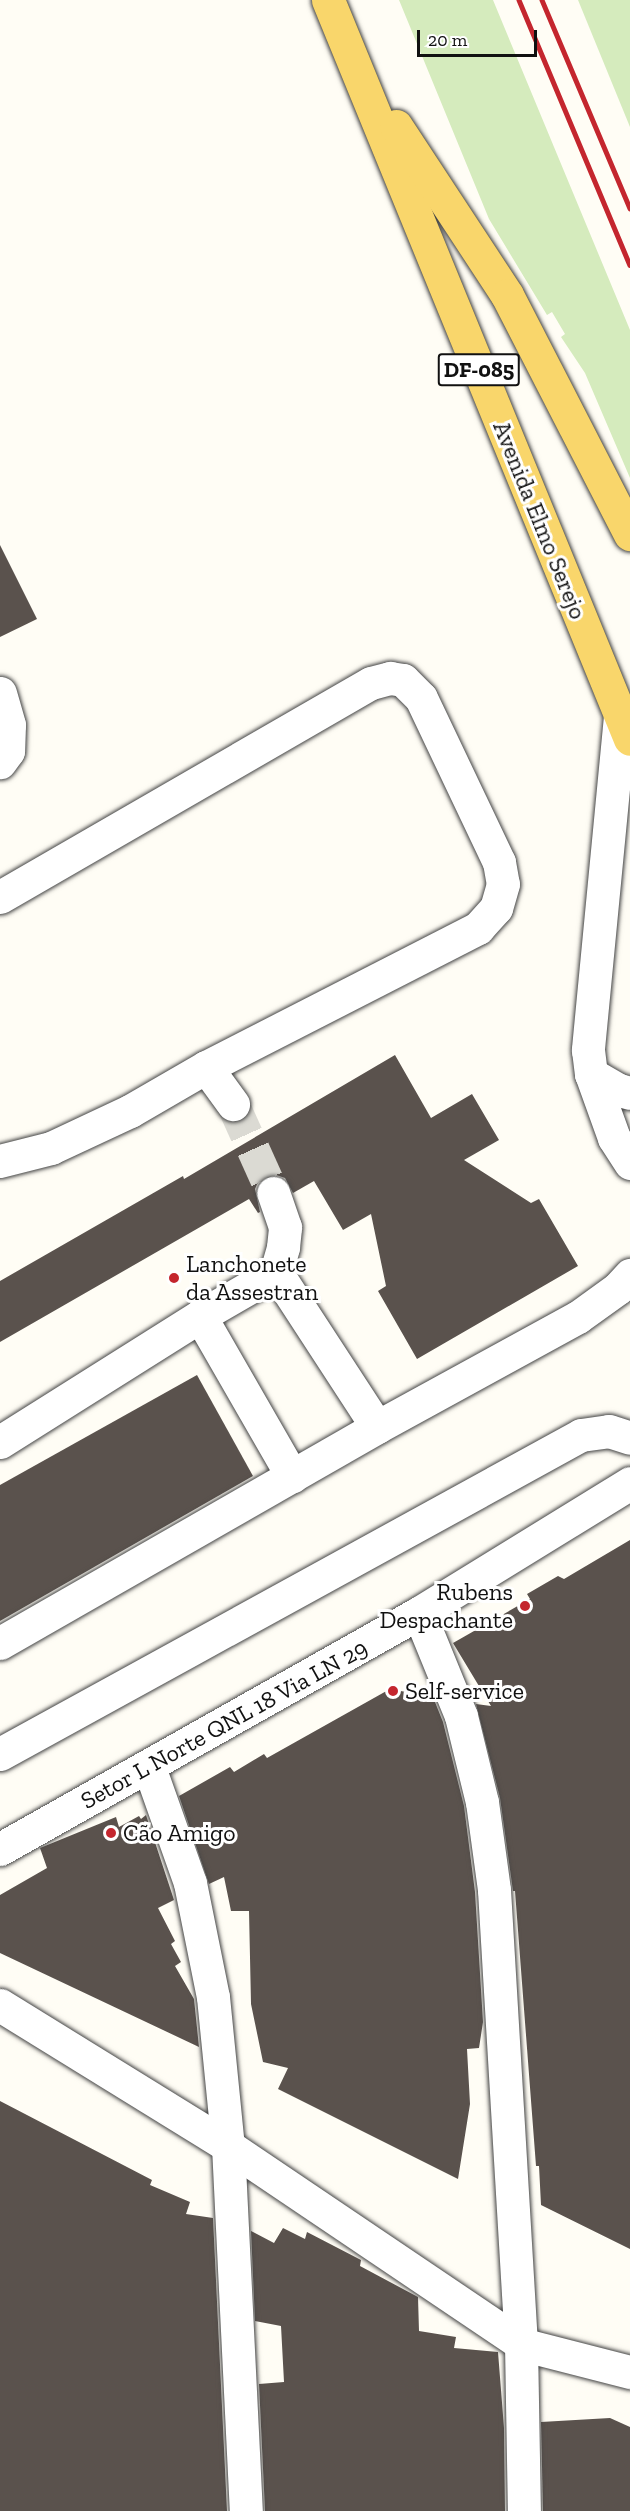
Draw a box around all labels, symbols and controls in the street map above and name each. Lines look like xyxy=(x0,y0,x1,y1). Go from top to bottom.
scale bar xyxy=(420,18,540,56)
text: 20 m xyxy=(428,29,467,51)
road number: DF-085 xyxy=(437,351,521,389)
street label: Avenida Elmo Serejo xyxy=(487,417,593,623)
place label: Lanchonete da Assestran xyxy=(186,1250,319,1306)
marker: Lanchonete da Assestran xyxy=(167,1271,181,1285)
place label: Rubens Despachante xyxy=(379,1578,513,1634)
marker: Rubens Despachante xyxy=(518,1599,532,1613)
street label: Setor L Norte QNL 18 Via LN 29 xyxy=(74,1632,374,1816)
place label: Self-service xyxy=(405,1677,524,1705)
marker: Self-service xyxy=(386,1684,400,1698)
place label: Cão Amigo xyxy=(123,1819,236,1847)
marker: Cão Amigo xyxy=(104,1826,118,1840)

